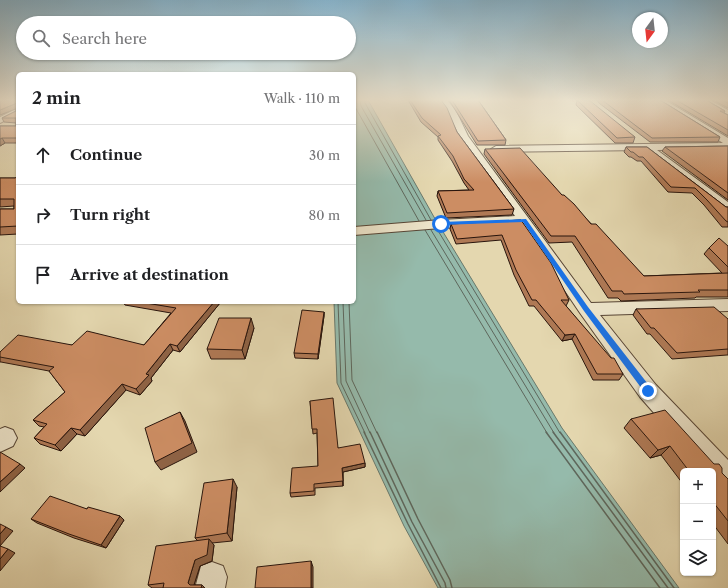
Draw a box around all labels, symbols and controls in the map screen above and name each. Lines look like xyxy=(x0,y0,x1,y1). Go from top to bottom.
north arrow xyxy=(632,12,668,48)
search box xyxy=(16,16,356,60)
icon: search xyxy=(30,27,52,49)
text: Search here xyxy=(62,29,147,48)
text: 2 min xyxy=(32,88,81,108)
text: Walk · 110 m xyxy=(264,90,340,106)
icon: ahead xyxy=(32,144,54,166)
text: Continue xyxy=(70,145,142,164)
text: 30 m xyxy=(309,147,340,163)
icon: right xyxy=(32,204,54,226)
text: Turn right xyxy=(70,205,150,224)
text: 80 m xyxy=(308,207,340,223)
route start xyxy=(432,215,450,233)
icon: arrive xyxy=(32,264,54,286)
text: Arrive at destination xyxy=(70,265,229,284)
route end xyxy=(639,382,657,400)
map controls xyxy=(680,468,716,576)
button: + xyxy=(680,468,716,504)
button: − xyxy=(680,504,716,540)
button: layers xyxy=(680,540,716,576)

